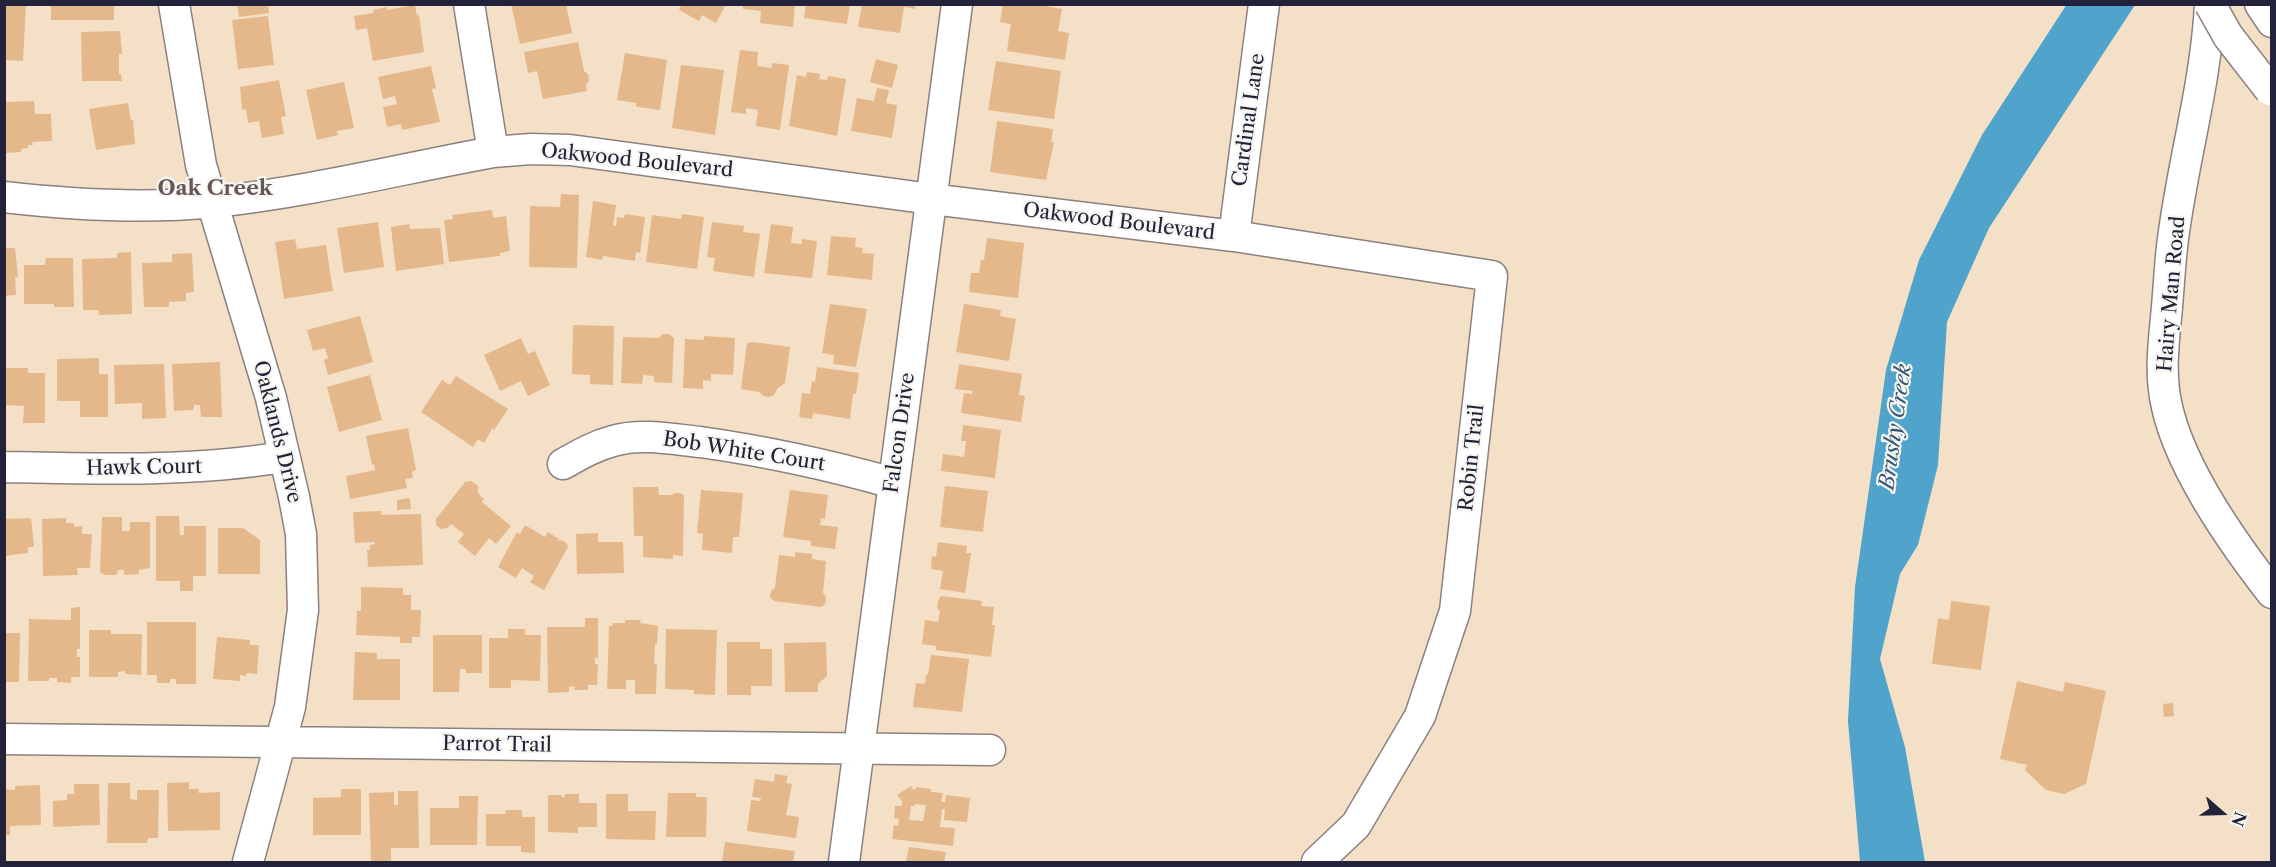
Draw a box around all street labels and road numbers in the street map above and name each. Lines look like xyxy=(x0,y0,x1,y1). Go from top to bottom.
street label: Cardinal Lane xyxy=(1228,52,1270,188)
street label: Oakwood Boulevard xyxy=(540,139,734,183)
street label: Oakwood Boulevard xyxy=(1022,198,1216,246)
street label: Hairy Man Road xyxy=(2153,215,2191,373)
street label: Oaklands Drive xyxy=(248,358,306,506)
street label: Falcon Drive xyxy=(880,371,920,495)
street label: Robin Trail xyxy=(1454,403,1490,513)
street label: Bob White Court xyxy=(661,427,827,477)
street label: Hawk Court xyxy=(86,455,202,481)
street label: Parrot Trail xyxy=(442,732,552,758)

